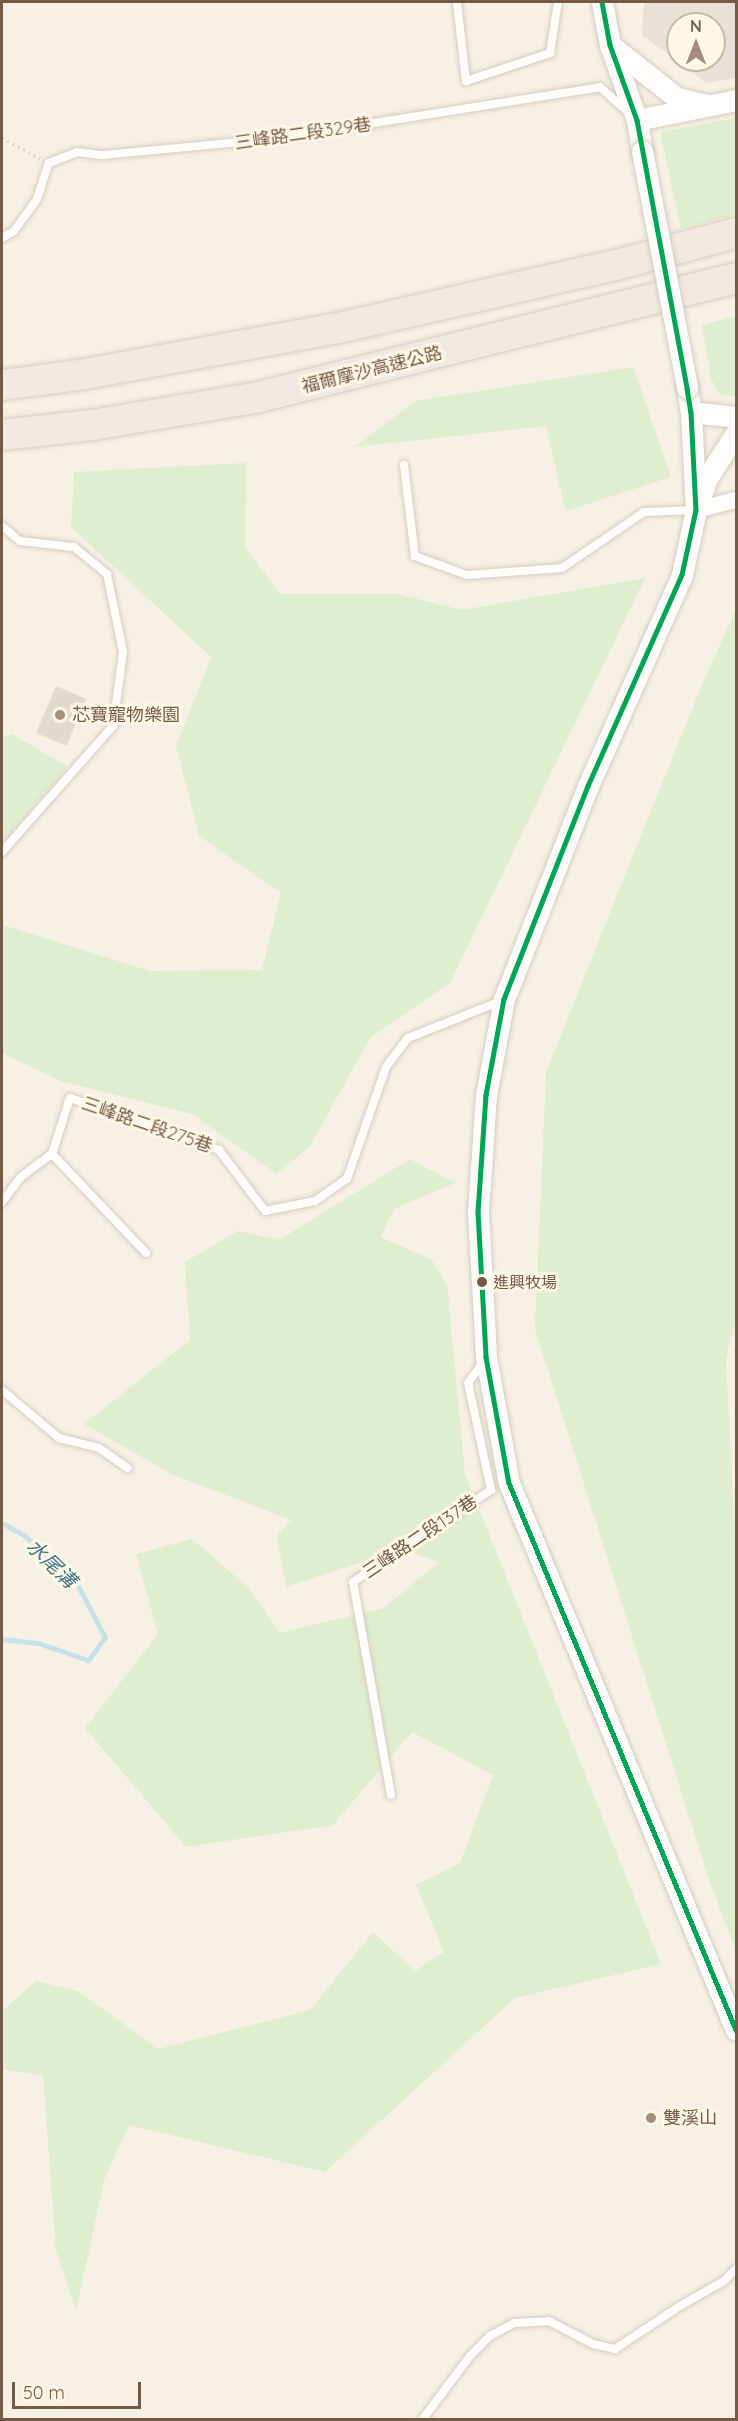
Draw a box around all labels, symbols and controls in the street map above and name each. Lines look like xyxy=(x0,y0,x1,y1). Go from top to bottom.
north arrow xyxy=(666,12,726,72)
text: N xyxy=(690,16,702,36)
street label: 三峰路二段329巷 xyxy=(233,114,373,154)
street label: 福爾摩沙高速公路 xyxy=(300,342,444,398)
place label: 芯寶寵物樂園 xyxy=(72,704,180,726)
marker: 芯寶寵物樂園 xyxy=(53,708,67,722)
street label: 三峰路二段275巷 xyxy=(79,1093,215,1157)
place label: 進興牧場 xyxy=(493,1272,557,1292)
marker: 進興牧場 xyxy=(476,1276,488,1288)
street label: 三峰路二段137巷 xyxy=(359,1491,481,1583)
water label: 水尾溝 xyxy=(22,1534,82,1592)
place label: 雙溪山 xyxy=(663,2107,717,2129)
marker: 雙溪山 xyxy=(644,2111,658,2125)
scale bar xyxy=(15,2370,144,2408)
text: 50 m xyxy=(23,2381,65,2404)

